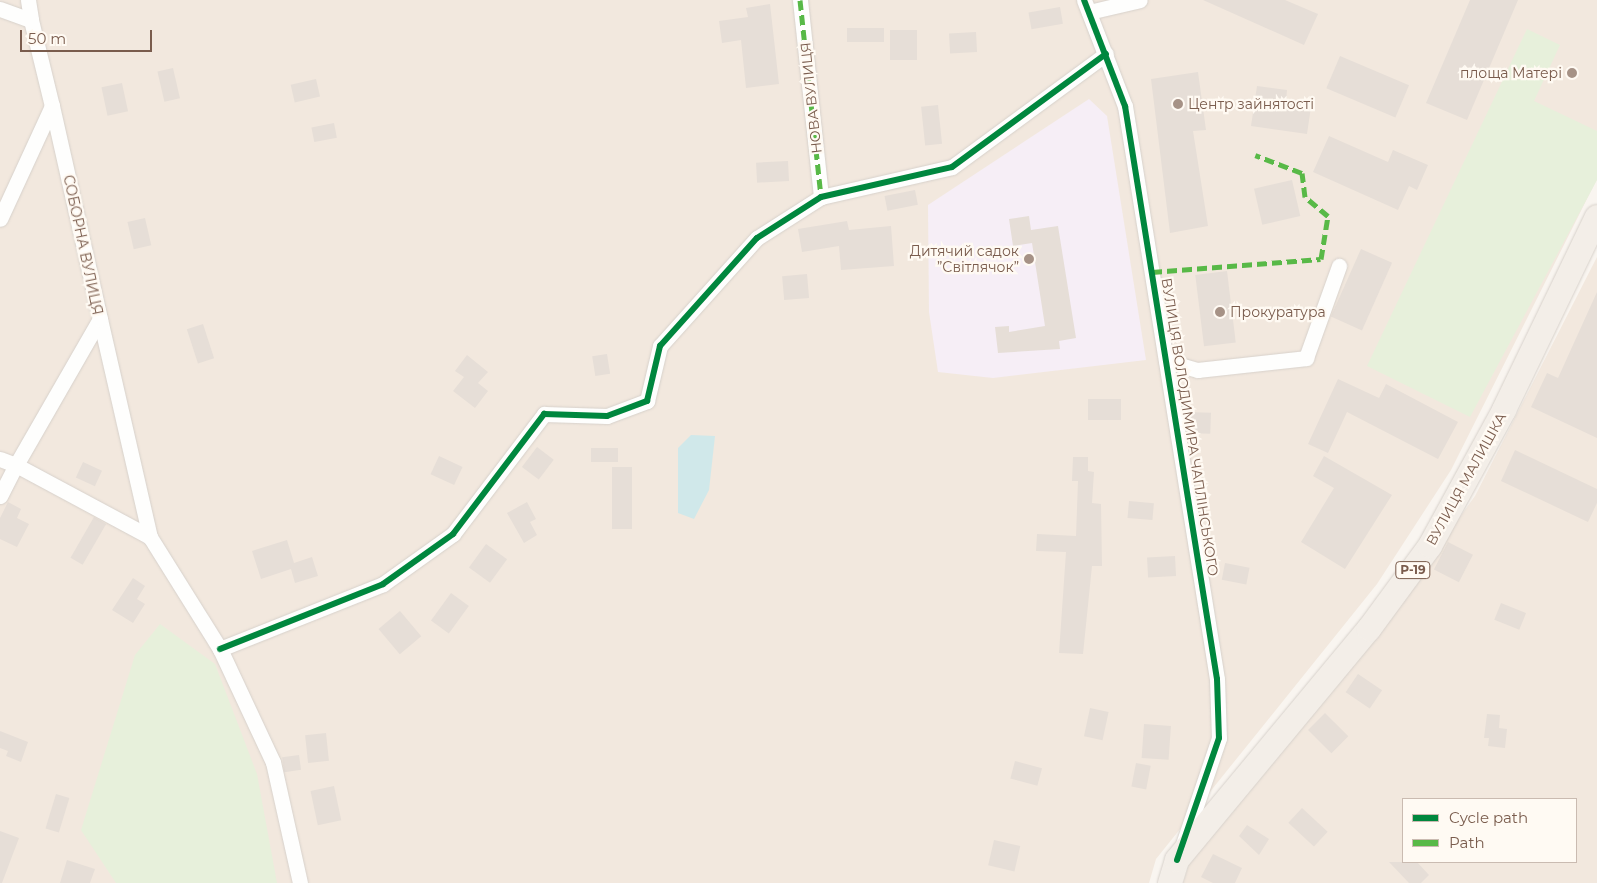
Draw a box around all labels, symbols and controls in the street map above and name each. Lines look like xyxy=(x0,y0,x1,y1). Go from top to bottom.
scale bar xyxy=(22,20,155,52)
text: 50 m xyxy=(28,29,66,48)
street label: НОВА ВУЛИЦЯ xyxy=(797,42,825,154)
place label: площа Матері xyxy=(1460,65,1562,81)
marker: площа Матері xyxy=(1566,67,1578,79)
place label: Центр зайнятості xyxy=(1188,96,1314,112)
marker: Центр зайнятості xyxy=(1172,98,1184,110)
street label: СОБОРНА ВУЛИЦЯ xyxy=(60,173,106,317)
place label: Дитячий садок ”Світлячок” xyxy=(910,243,1019,276)
marker: Дитячий садок ”Світлячок” xyxy=(1023,253,1035,265)
street label: ВУЛИЦЯ ВОЛОДИМИРА ЧАПЛІНСЬКОГО xyxy=(1158,277,1222,577)
place label: Прокуратура xyxy=(1230,304,1326,320)
marker: Прокуратура xyxy=(1214,306,1226,318)
street label: ВУЛИЦЯ МАЛИШКА xyxy=(1423,410,1509,548)
road number: Р-19 xyxy=(1394,560,1432,580)
legend xyxy=(1402,798,1577,863)
text: Cycle path xyxy=(1449,808,1528,827)
text: Path xyxy=(1449,833,1485,852)

